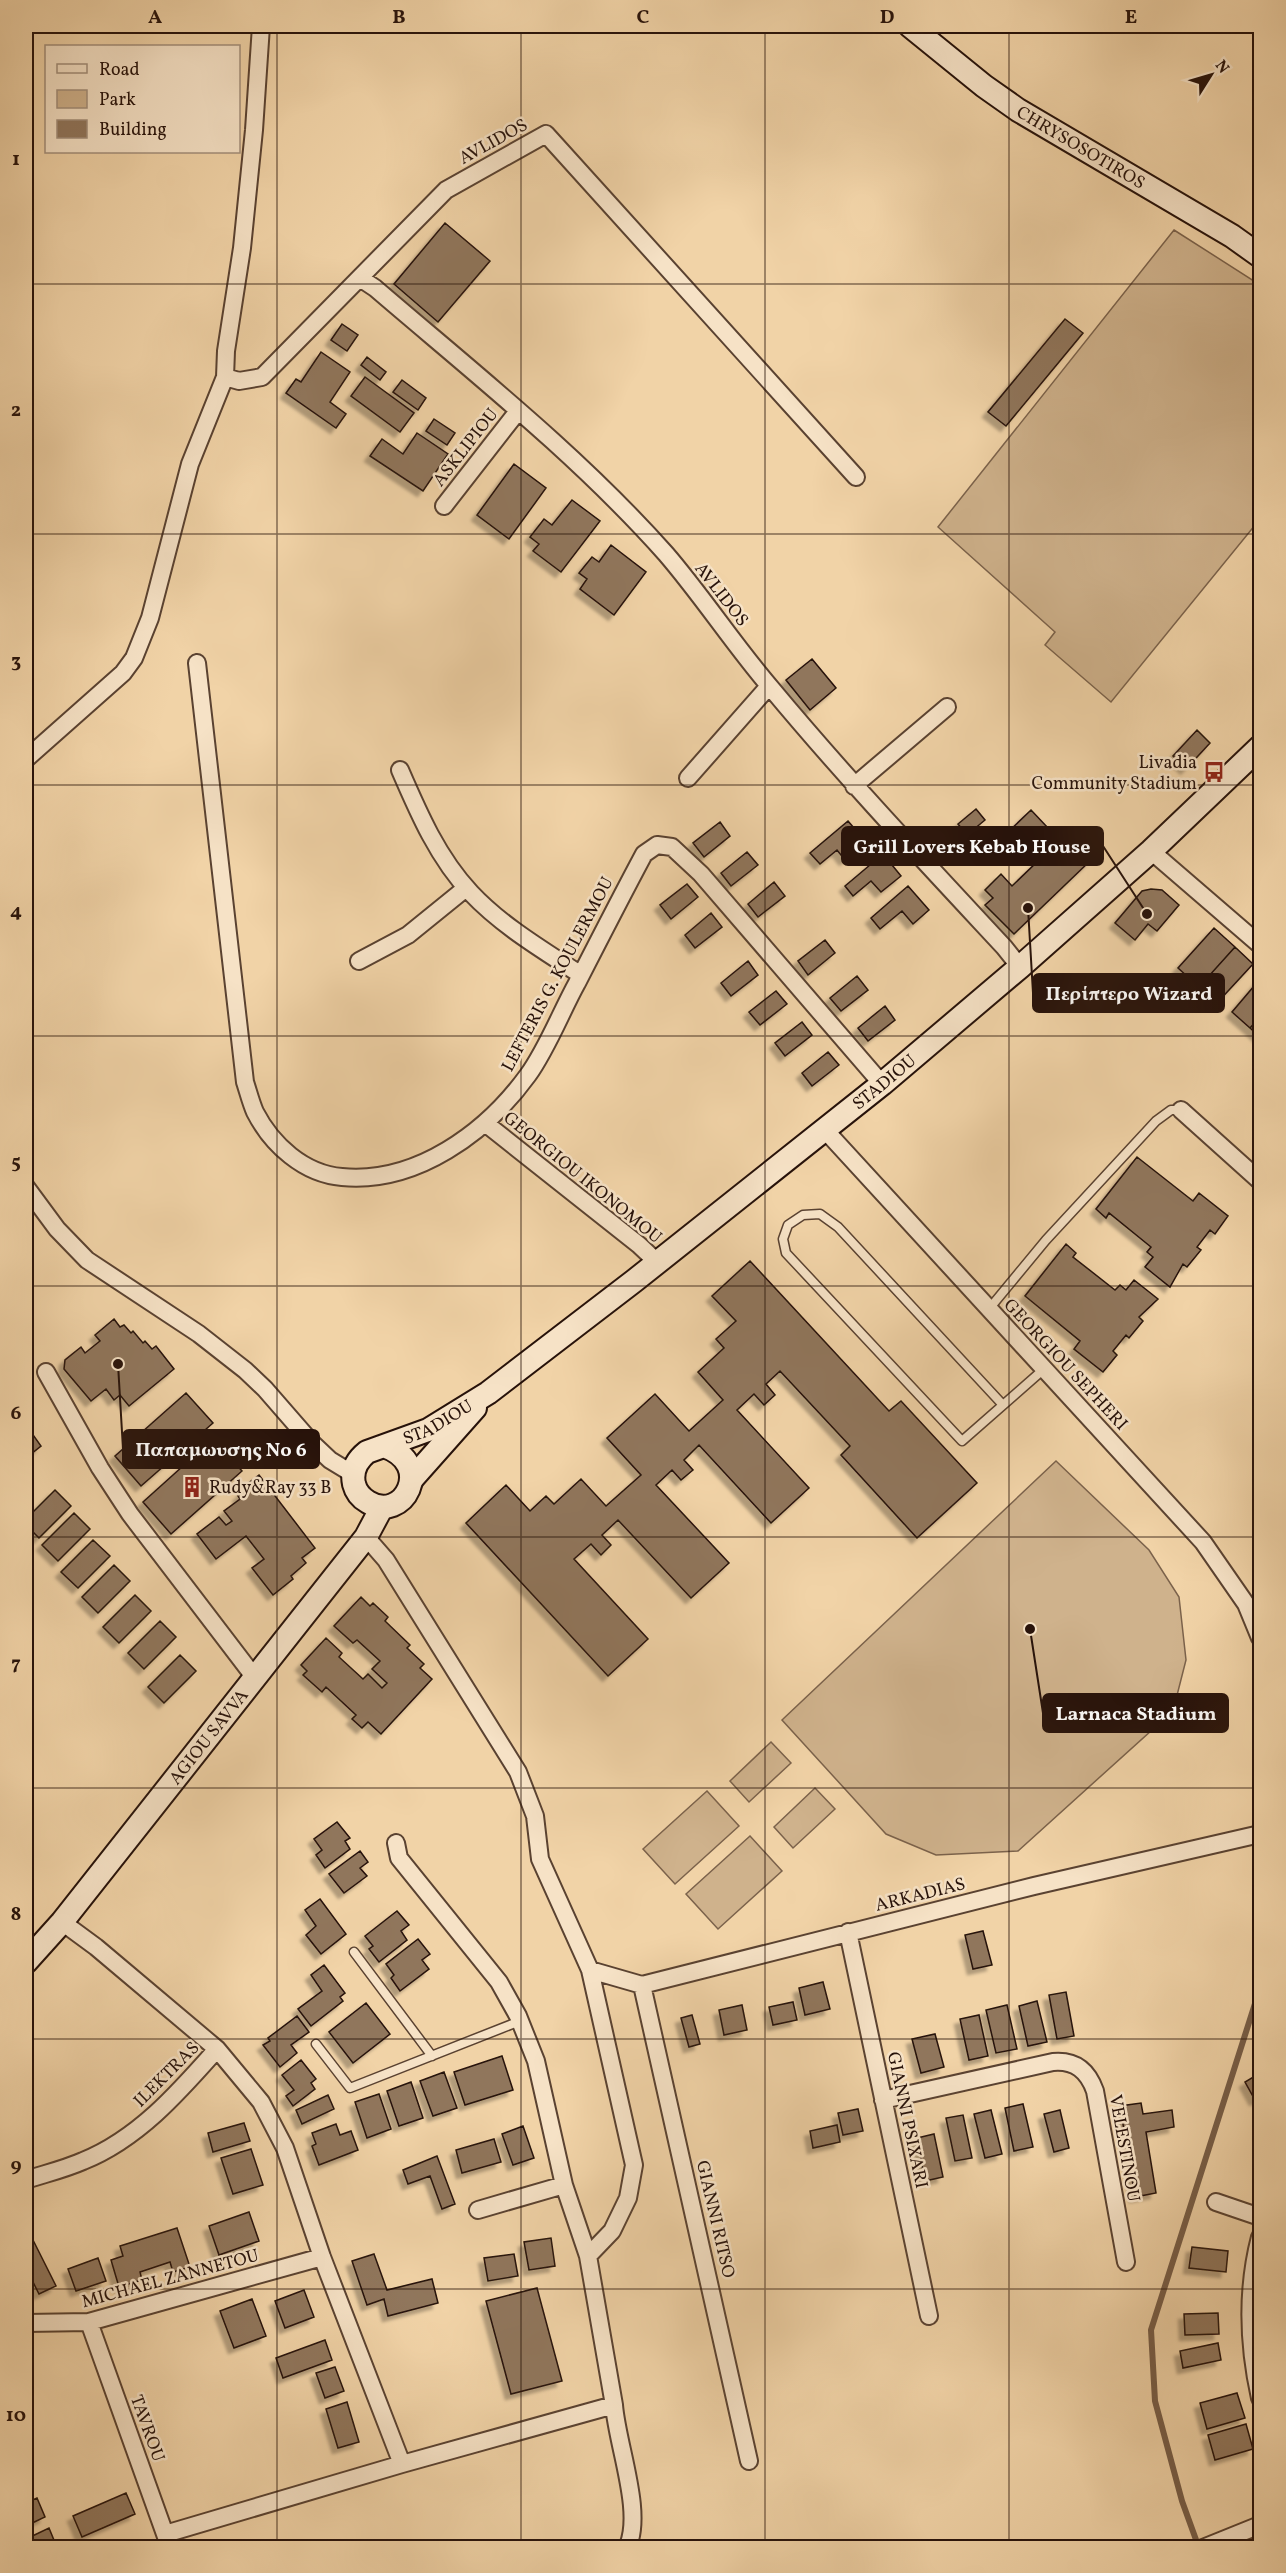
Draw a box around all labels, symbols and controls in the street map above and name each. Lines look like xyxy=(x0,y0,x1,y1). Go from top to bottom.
text: A xyxy=(148,4,162,32)
text: B xyxy=(392,4,406,32)
text: C xyxy=(637,4,650,32)
text: D xyxy=(880,4,894,32)
text: E xyxy=(1125,4,1137,32)
legend xyxy=(45,45,240,153)
north arrow xyxy=(1181,45,1241,105)
text: N xyxy=(1209,56,1234,79)
text: Road xyxy=(99,58,140,83)
text: Park xyxy=(99,88,136,113)
street label: CHRYSOSOTIROS xyxy=(1011,101,1149,196)
street label: AVLIDOS xyxy=(455,113,533,171)
text: Building xyxy=(99,118,167,143)
text: 1 xyxy=(12,146,20,174)
text: 2 xyxy=(11,397,21,425)
street label: ASKLIPIOU xyxy=(428,403,505,492)
street label: AVLIDOS xyxy=(688,558,754,632)
text: 3 xyxy=(11,648,21,676)
place label: Livadia Community Stadium xyxy=(1032,751,1197,797)
bus stop icon: Livadia Community Stadium xyxy=(1202,760,1226,784)
callout: Grill Lovers Kebab House xyxy=(842,827,1103,865)
text: Grill Lovers Kebab House xyxy=(853,834,1091,862)
street label: LEFTERIS G. KOULERMOU xyxy=(496,873,620,1077)
text: 4 xyxy=(10,898,22,926)
callout: Περίπτερο Wizard xyxy=(1033,974,1224,1012)
text: Περίπτερο Wizard xyxy=(1046,981,1212,1009)
street label: STADIOU xyxy=(848,1049,922,1117)
street label: GEORGIOU IKONOMOU xyxy=(497,1106,667,1250)
text: 5 xyxy=(11,1149,21,1177)
street label: GEORGIOU SEPHERI xyxy=(997,1294,1133,1437)
street label: STADIOU xyxy=(400,1394,478,1452)
text: 6 xyxy=(11,1400,22,1428)
callout: Παπαμωυσης No 6 xyxy=(123,1430,319,1468)
text: Παπαμωυσης No 6 xyxy=(135,1437,307,1465)
building icon: Rudy&Ray 33 B xyxy=(180,1475,204,1499)
place label: Rudy&Ray 33 B xyxy=(209,1476,331,1501)
text: 7 xyxy=(11,1650,21,1678)
street label: AGIOU SAVVA xyxy=(164,1684,255,1791)
callout: Larnaca Stadium xyxy=(1043,1694,1228,1732)
text: Larnaca Stadium xyxy=(1055,1701,1217,1729)
street label: ARKADIAS xyxy=(873,1872,968,1919)
text: 8 xyxy=(11,1901,21,1929)
street label: ILEKTRAS xyxy=(128,2036,206,2114)
street label: GIANNI PSIXARI xyxy=(880,2050,933,2191)
street label: VELESTINOU xyxy=(1102,2093,1145,2204)
text: 9 xyxy=(10,2152,22,2180)
street label: GIANNI RITSO xyxy=(689,2158,740,2281)
street label: MICHAEL ZANNETOU xyxy=(79,2244,262,2315)
street label: TAVROU xyxy=(123,2392,170,2465)
text: 10 xyxy=(6,2402,26,2430)

